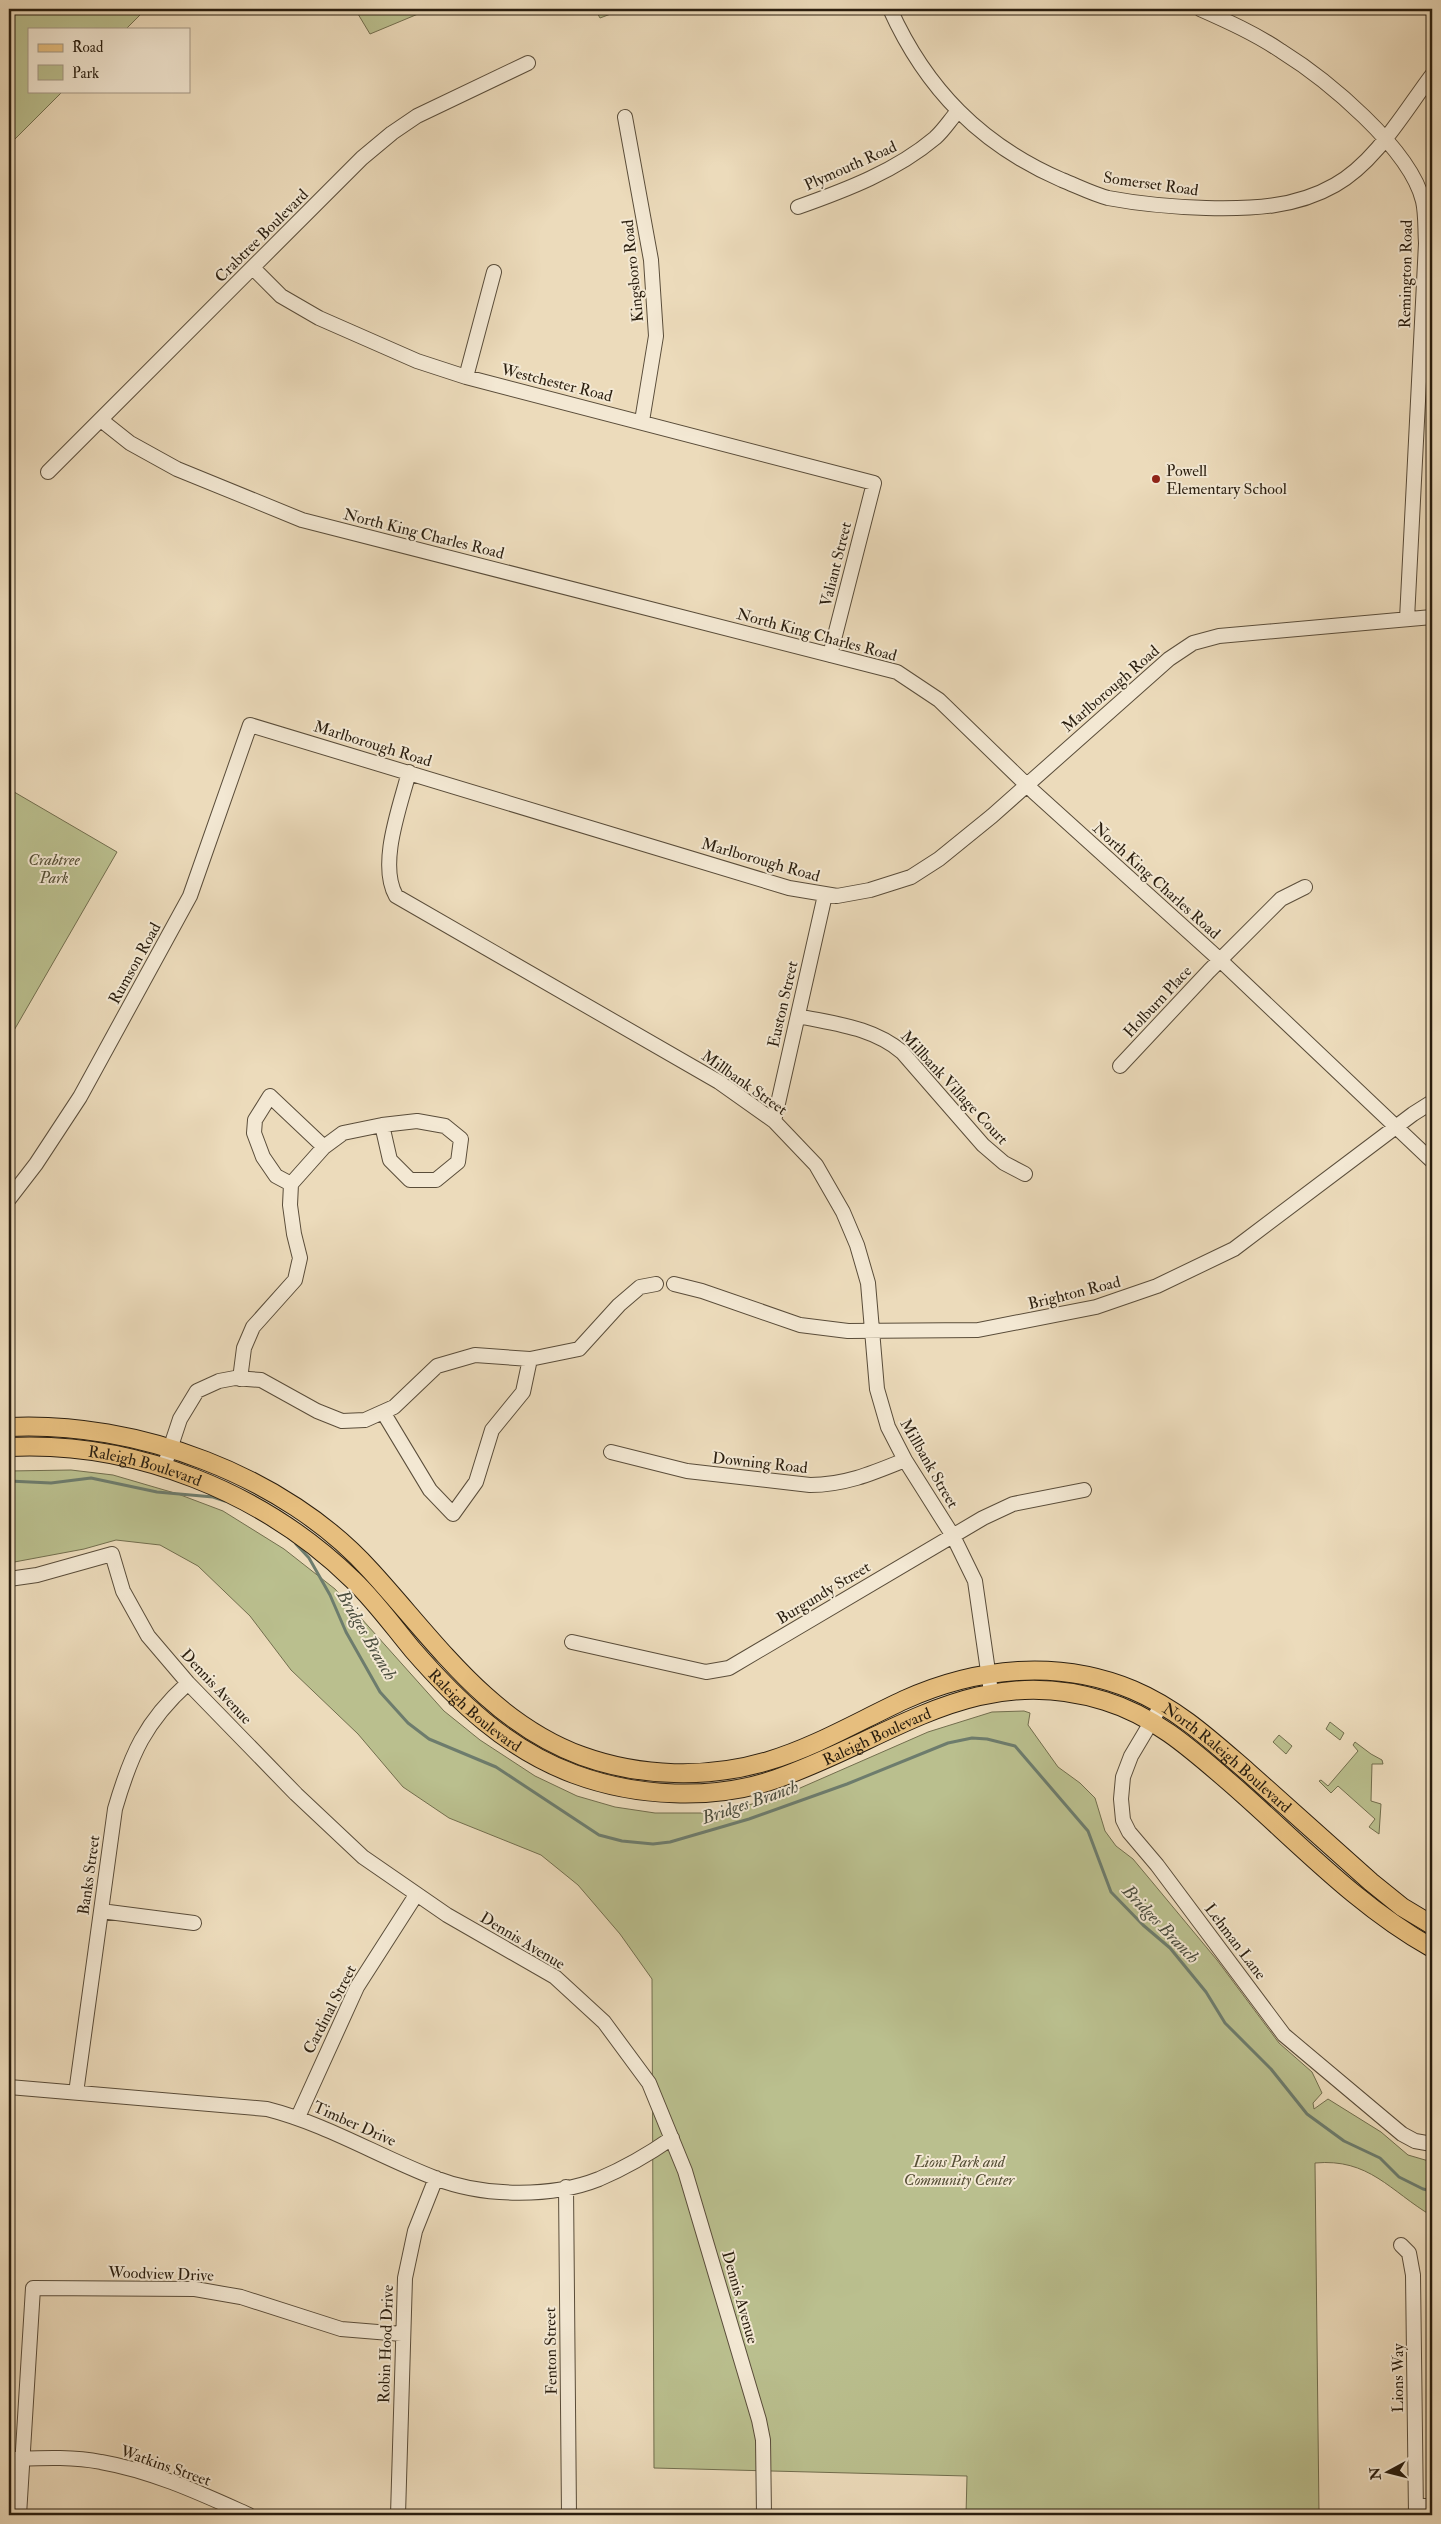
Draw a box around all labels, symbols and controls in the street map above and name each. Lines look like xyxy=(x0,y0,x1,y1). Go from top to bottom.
legend xyxy=(28,28,190,92)
text: Road xyxy=(72,38,104,57)
text: Park xyxy=(72,64,99,83)
street label: Plymouth Road xyxy=(801,137,900,195)
street label: Somerset Road xyxy=(1102,167,1200,201)
street label: Crabtree Boulevard xyxy=(211,185,313,287)
street label: Kingsboro Road xyxy=(618,219,648,323)
street label: Remington Road xyxy=(1395,219,1417,329)
street label: Westchester Road xyxy=(498,359,615,406)
place label: Powell Elementary School xyxy=(1166,461,1287,499)
marker: Powell Elementary School xyxy=(1150,473,1162,485)
street label: North King Charles Road xyxy=(341,504,506,564)
street label: Valiant Street xyxy=(816,520,856,609)
street label: North King Charles Road xyxy=(734,604,899,666)
street label: Marlborough Road xyxy=(1058,641,1163,736)
street label: Marlborough Road xyxy=(311,716,434,771)
street label: North King Charles Road xyxy=(1088,818,1224,943)
street label: Marlborough Road xyxy=(699,833,822,886)
park label: Crabtree Park xyxy=(28,850,80,888)
street label: Rumson Road xyxy=(104,919,166,1008)
street label: Euston Street xyxy=(763,959,803,1049)
street label: Holburn Place xyxy=(1119,961,1196,1042)
street label: Millbank Village Court xyxy=(896,1027,1012,1149)
street label: Millbank Street xyxy=(698,1046,791,1120)
street label: Brighton Road xyxy=(1026,1272,1123,1314)
street label: Millbank Street xyxy=(895,1415,963,1512)
street label: Raleigh Boulevard xyxy=(87,1442,204,1491)
street label: Downing Road xyxy=(711,1448,809,1478)
street label: Burgundy Street xyxy=(773,1557,874,1629)
water label: Bridges Branch xyxy=(331,1585,402,1685)
street label: Dennis Avenue xyxy=(176,1645,256,1729)
street label: Raleigh Boulevard xyxy=(424,1665,525,1757)
street label: North Raleigh Boulevard xyxy=(1159,1699,1295,1817)
street label: Raleigh Boulevard xyxy=(820,1703,934,1770)
water label: Bridges Branch xyxy=(698,1775,802,1830)
street label: Banks Street xyxy=(74,1834,104,1916)
water label: Bridges Branch xyxy=(1117,1879,1204,1969)
street label: Lehman Lane xyxy=(1200,1899,1271,1984)
street label: Dennis Avenue xyxy=(476,1908,569,1974)
street label: Cardinal Street xyxy=(299,1962,361,2057)
street label: Timber Drive xyxy=(310,2097,399,2151)
park label: Lions Park and Community Center xyxy=(904,2152,1015,2190)
street label: Dennis Avenue xyxy=(717,2249,763,2346)
street label: Woodview Drive xyxy=(107,2262,214,2286)
street label: Robin Hood Drive xyxy=(374,2284,398,2404)
street label: Fenton Street xyxy=(540,2307,562,2395)
street label: Lions Way xyxy=(1388,2343,1408,2412)
street label: Watkins Street xyxy=(117,2441,213,2491)
north arrow xyxy=(1364,2446,1414,2496)
text: N xyxy=(1366,2466,1385,2482)

